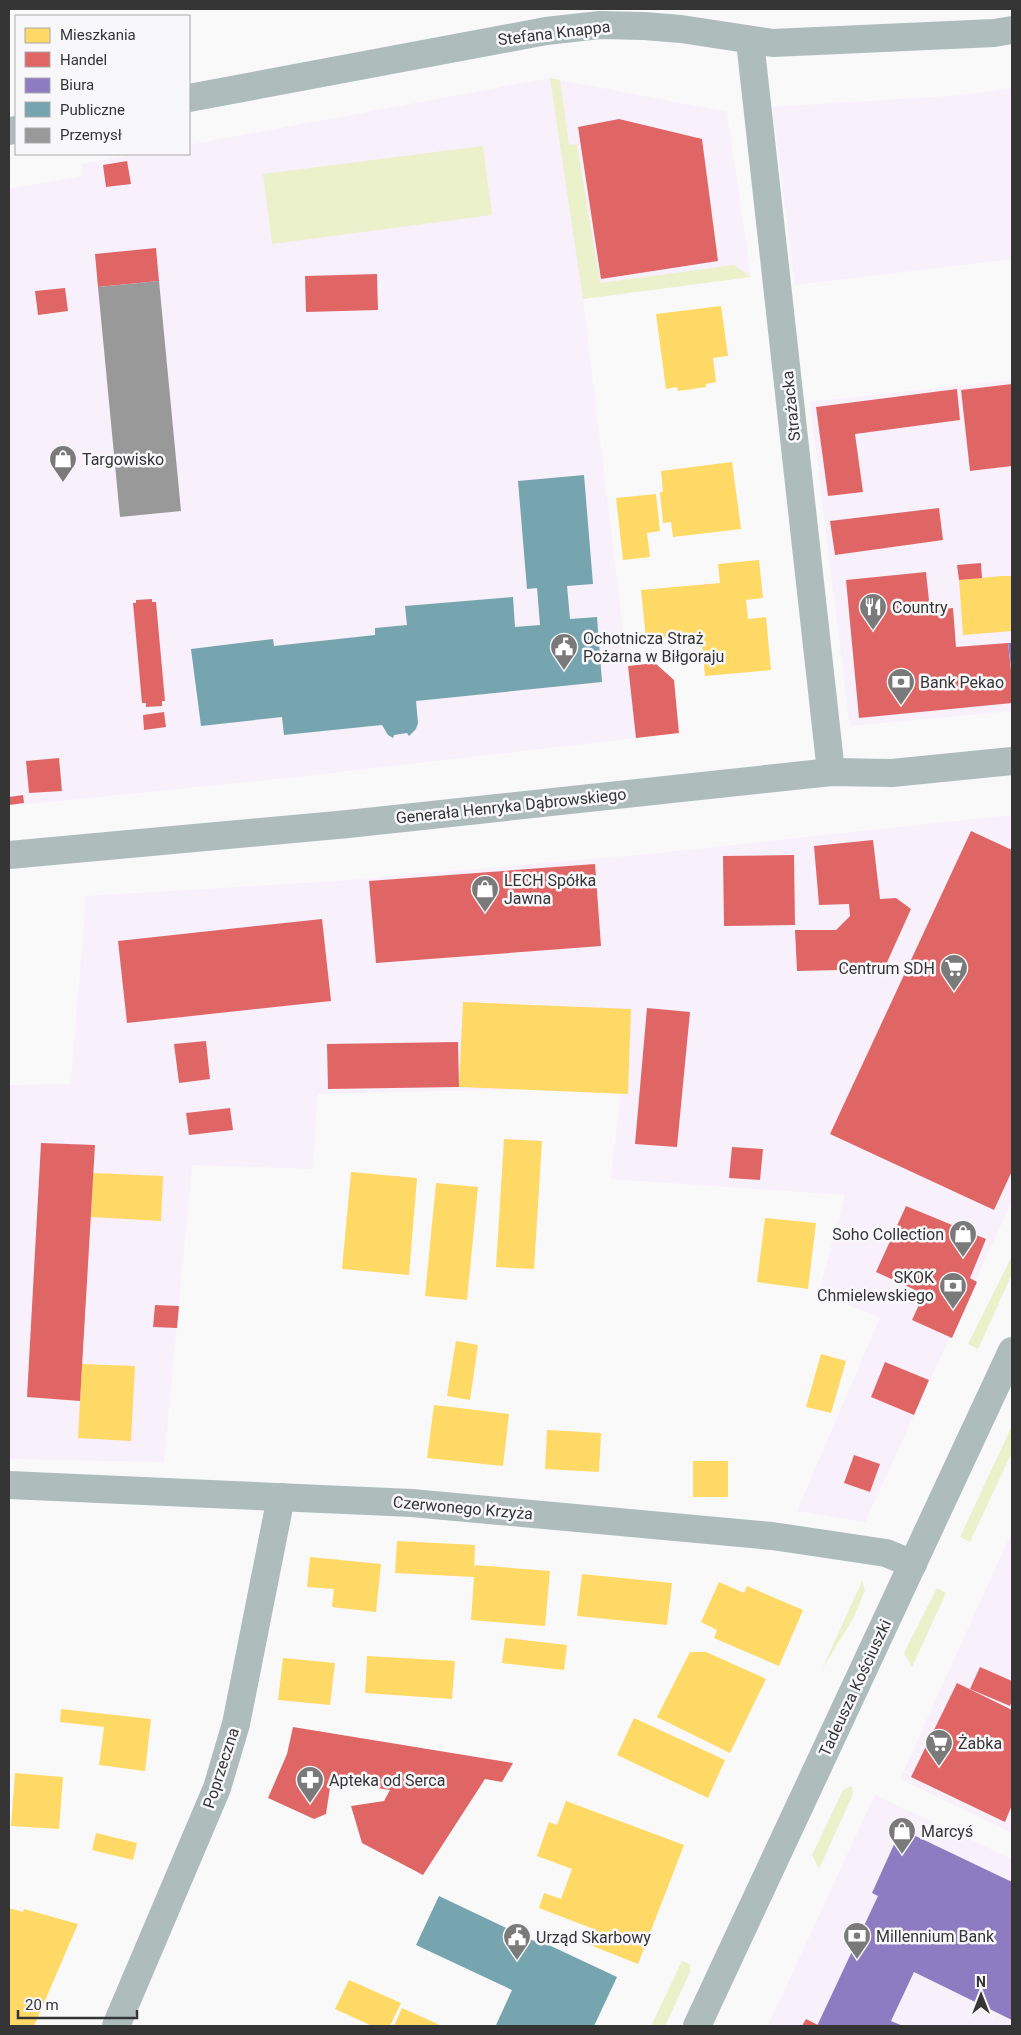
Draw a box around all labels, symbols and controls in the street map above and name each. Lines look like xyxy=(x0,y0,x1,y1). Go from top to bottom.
legend xyxy=(15,15,190,155)
street label: Stefana Knappa xyxy=(497,17,611,49)
text: Mieszkania xyxy=(60,26,136,44)
text: Handel xyxy=(60,51,107,69)
text: Biura xyxy=(60,76,94,94)
text: Publiczne xyxy=(60,101,125,119)
text: Przemysł xyxy=(60,126,122,144)
street label: Strażacka xyxy=(778,370,804,442)
shop icon: Targowisko xyxy=(48,444,78,483)
place label: Targowisko xyxy=(82,450,164,469)
restaurant icon: Country xyxy=(858,592,888,631)
place label: Country xyxy=(892,598,948,617)
place label: Ochotnicza Straż Pożarna w Biłgoraju xyxy=(583,629,724,666)
public building icon: Ochotnicza Straż Pożarna w Biłgoraju xyxy=(549,632,579,671)
bank icon: Bank Pekao xyxy=(886,667,916,706)
place label: Bank Pekao xyxy=(920,673,1004,692)
street label: Generała Henryka Dąbrowskiego xyxy=(395,784,627,828)
place label: LECH Spółka Jawna xyxy=(504,871,596,908)
shop icon: LECH Spółka Jawna xyxy=(470,874,500,913)
supermarket icon: Centrum SDH xyxy=(939,953,969,992)
place label: Centrum SDH xyxy=(838,959,935,978)
shop icon: Soho Collection xyxy=(948,1219,978,1258)
place label: Soho Collection xyxy=(832,1225,944,1244)
place label: SKOK Chmielewskiego xyxy=(817,1268,935,1305)
bank icon: SKOK Chmielewskiego xyxy=(938,1271,968,1310)
street label: Czerwonego Krzyża xyxy=(392,1492,534,1524)
street label: Tadeusza Kościuszki xyxy=(815,1616,895,1760)
street label: Poprzeczna xyxy=(199,1725,243,1811)
supermarket icon: Żabka xyxy=(924,1728,954,1767)
place label: Żabka xyxy=(958,1734,1002,1753)
pharmacy icon: Apteka od Serca xyxy=(295,1765,325,1804)
place label: Apteka od Serca xyxy=(329,1771,445,1790)
shop icon: Marcyś xyxy=(887,1816,917,1855)
place label: Marcyś xyxy=(921,1822,973,1841)
bank icon: Millennium Bank xyxy=(842,1921,872,1960)
public building icon: Urząd Skarbowy xyxy=(502,1922,532,1961)
place label: Millennium Bank xyxy=(876,1927,995,1946)
place label: Urząd Skarbowy xyxy=(536,1928,651,1947)
north arrow xyxy=(956,1970,1006,2020)
text: N xyxy=(976,1974,986,1990)
scale bar xyxy=(18,1988,136,2020)
text: 20 m xyxy=(25,1996,59,2014)

